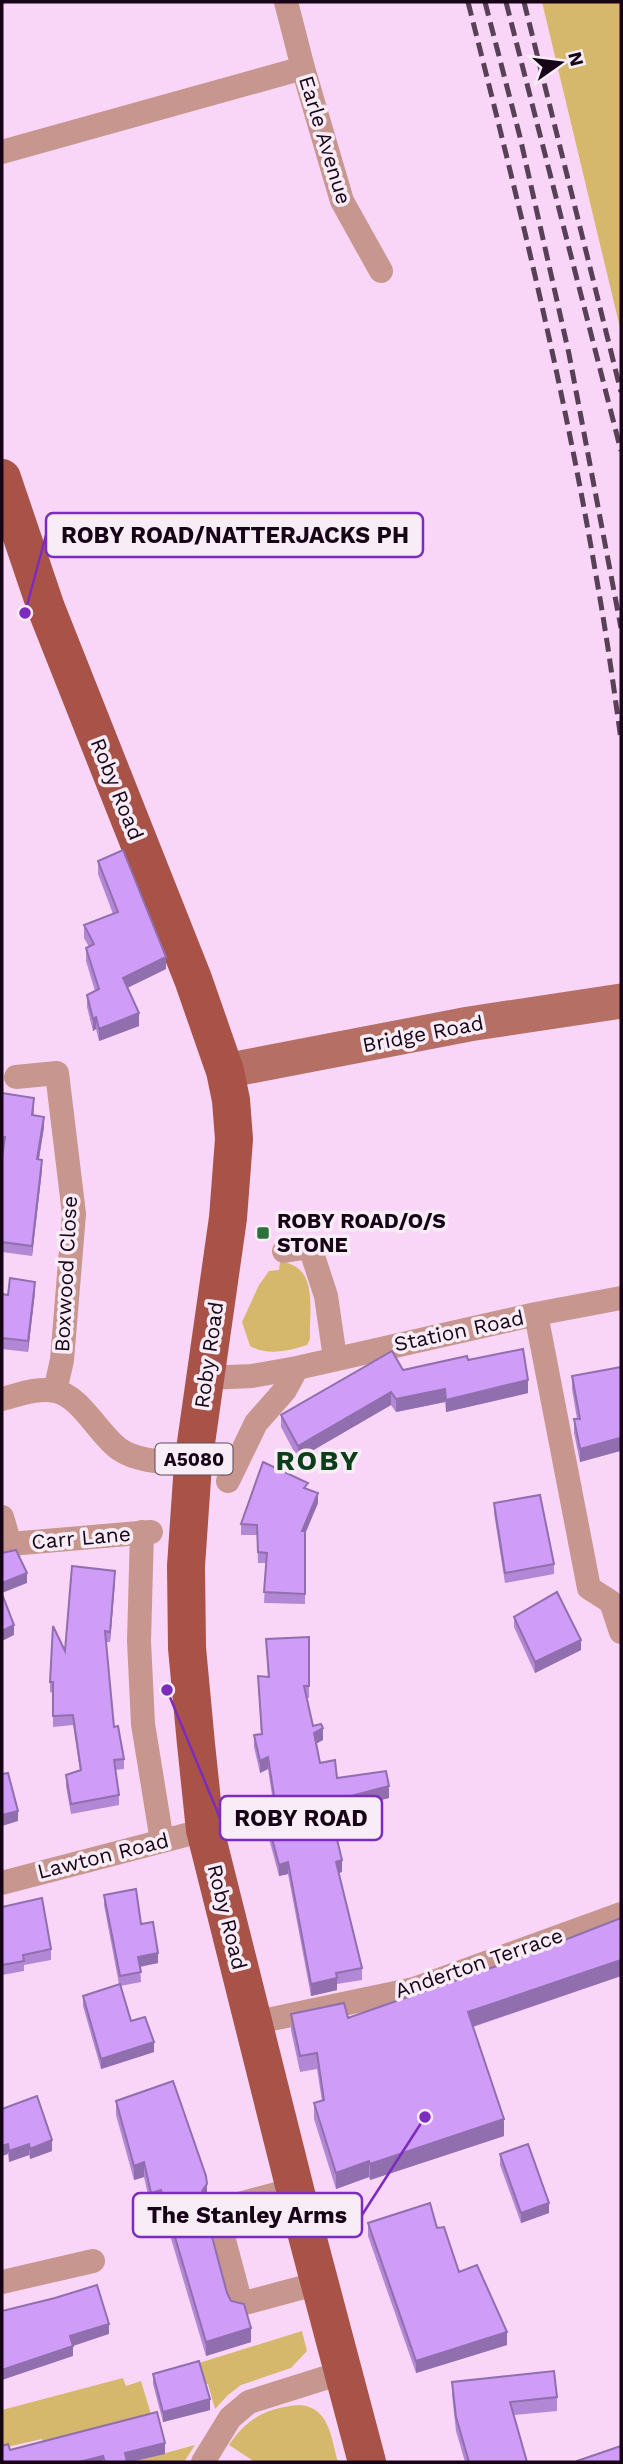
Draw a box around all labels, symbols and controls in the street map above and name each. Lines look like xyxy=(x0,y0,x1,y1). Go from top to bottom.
north arrow xyxy=(525,28,595,98)
text: N xyxy=(563,49,589,69)
street label: Earle Avenue xyxy=(294,73,357,207)
callout: ROBY ROAD/NATTERJACKS PH xyxy=(46,513,423,557)
text: ROBY ROAD/NATTERJACKS PH xyxy=(61,522,409,549)
street label: Roby Road xyxy=(86,734,149,843)
street label: Bridge Road xyxy=(360,1010,486,1057)
street label: Boxwood Close xyxy=(49,1195,82,1353)
place label: ROBY ROAD/O/S STONE xyxy=(277,1208,446,1257)
marker: ROBY ROAD/O/S STONE xyxy=(255,1225,271,1241)
street label: Roby Road xyxy=(189,1300,228,1410)
street label: Station Road xyxy=(392,1305,526,1356)
road number: A5080 xyxy=(156,1443,232,1474)
district label: ROBY xyxy=(275,1444,361,1477)
street label: Carr Lane xyxy=(30,1521,132,1554)
callout: ROBY ROAD xyxy=(220,1796,382,1840)
text: ROBY ROAD xyxy=(234,1805,368,1832)
street label: Lawton Road xyxy=(35,1827,171,1884)
street label: Roby Road xyxy=(202,1862,253,1972)
street label: Anderton Terrace xyxy=(391,1922,566,2003)
callout: The Stanley Arms xyxy=(133,2193,362,2237)
text: The Stanley Arms xyxy=(147,2202,347,2229)

